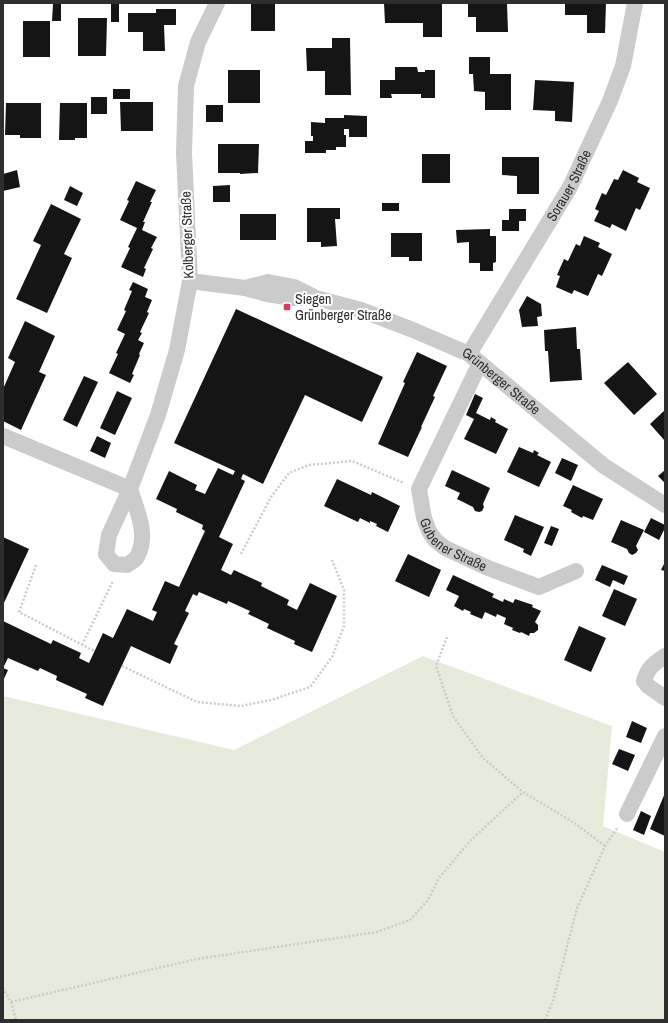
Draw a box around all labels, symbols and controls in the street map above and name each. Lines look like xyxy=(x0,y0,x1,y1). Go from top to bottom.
street label: Sorauer Straße xyxy=(542,147,595,225)
street label: Kolberger Straße xyxy=(176,191,198,279)
place label: Siegen Grünberger Straße xyxy=(295,290,391,324)
marker: Siegen Grünberger Straße xyxy=(282,302,292,312)
street label: Grünberger Straße xyxy=(460,343,544,419)
street label: Gubener Straße xyxy=(416,515,490,575)

